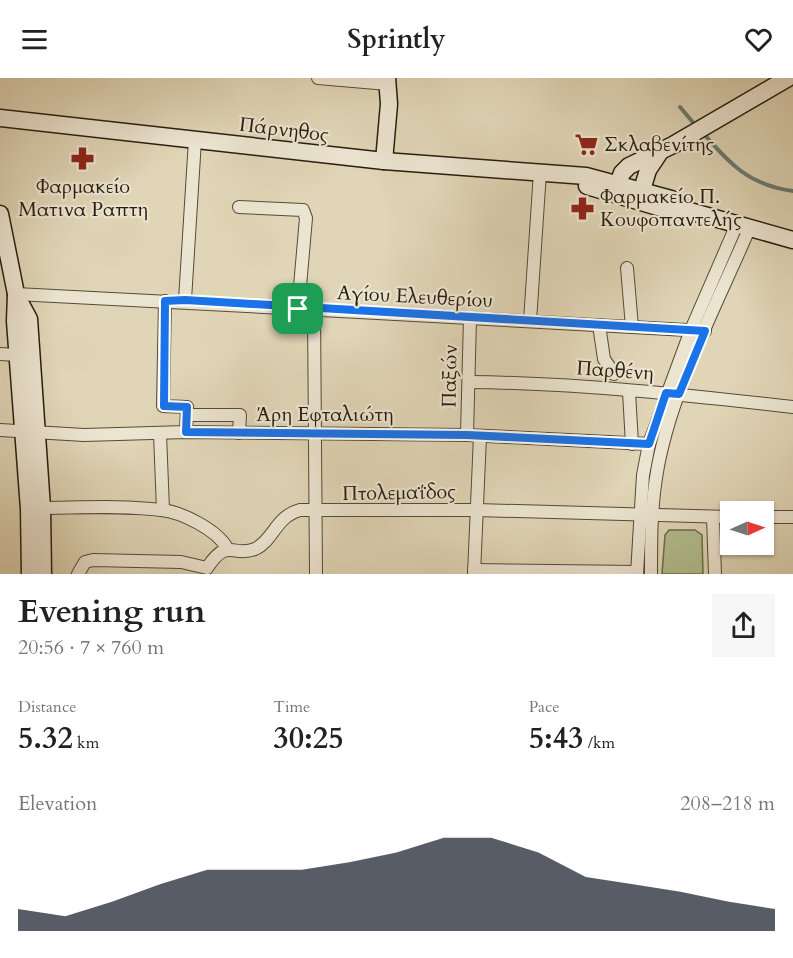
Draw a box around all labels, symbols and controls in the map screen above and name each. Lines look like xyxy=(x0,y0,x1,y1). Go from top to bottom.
text: Sprintly xyxy=(347,21,446,58)
icon: menu xyxy=(18,23,51,56)
icon: heart xyxy=(742,23,775,56)
street label: Πάρνηθος xyxy=(238,111,331,148)
supermarket icon: Σκλαβενίτης xyxy=(573,131,599,157)
place label: Σκλαβενίτης xyxy=(604,131,714,158)
pharmacy icon: Φαρμακείο Ματινα Ραπτη xyxy=(70,145,96,171)
place label: Φαρμακείο Ματινα Ραπτη xyxy=(18,173,148,223)
place label: Φαρμακείο Π. Κουφοπαντελής xyxy=(600,183,742,233)
pharmacy icon: Φαρμακείο Π. Κουφοπαντελής xyxy=(569,195,595,221)
street label: Αγίου Ελευθερίου xyxy=(336,279,494,314)
pin xyxy=(272,283,323,334)
icon: arrive xyxy=(281,292,314,325)
street label: Παξών xyxy=(435,344,464,408)
street label: Παρθένη xyxy=(575,354,655,387)
street label: Άρη Εφταλιώτη xyxy=(257,401,393,428)
street label: Πτολεμαΐδος xyxy=(342,478,456,507)
north arrow xyxy=(720,501,774,555)
map controls xyxy=(720,501,774,555)
text: Evening run xyxy=(18,589,206,634)
button: share xyxy=(712,594,775,657)
text: 20:56 · 7 × 760 m xyxy=(18,634,164,661)
text: Distance xyxy=(18,696,76,718)
text: Time xyxy=(273,696,310,718)
text: Pace xyxy=(529,696,560,718)
text: 5.32 xyxy=(18,718,73,759)
text: 30:25 xyxy=(273,718,344,759)
text: 5:43 xyxy=(529,718,583,759)
text: km xyxy=(73,732,99,754)
text: /km xyxy=(583,732,615,754)
text: Elevation xyxy=(18,790,97,817)
text: 208–218 m xyxy=(680,790,775,817)

